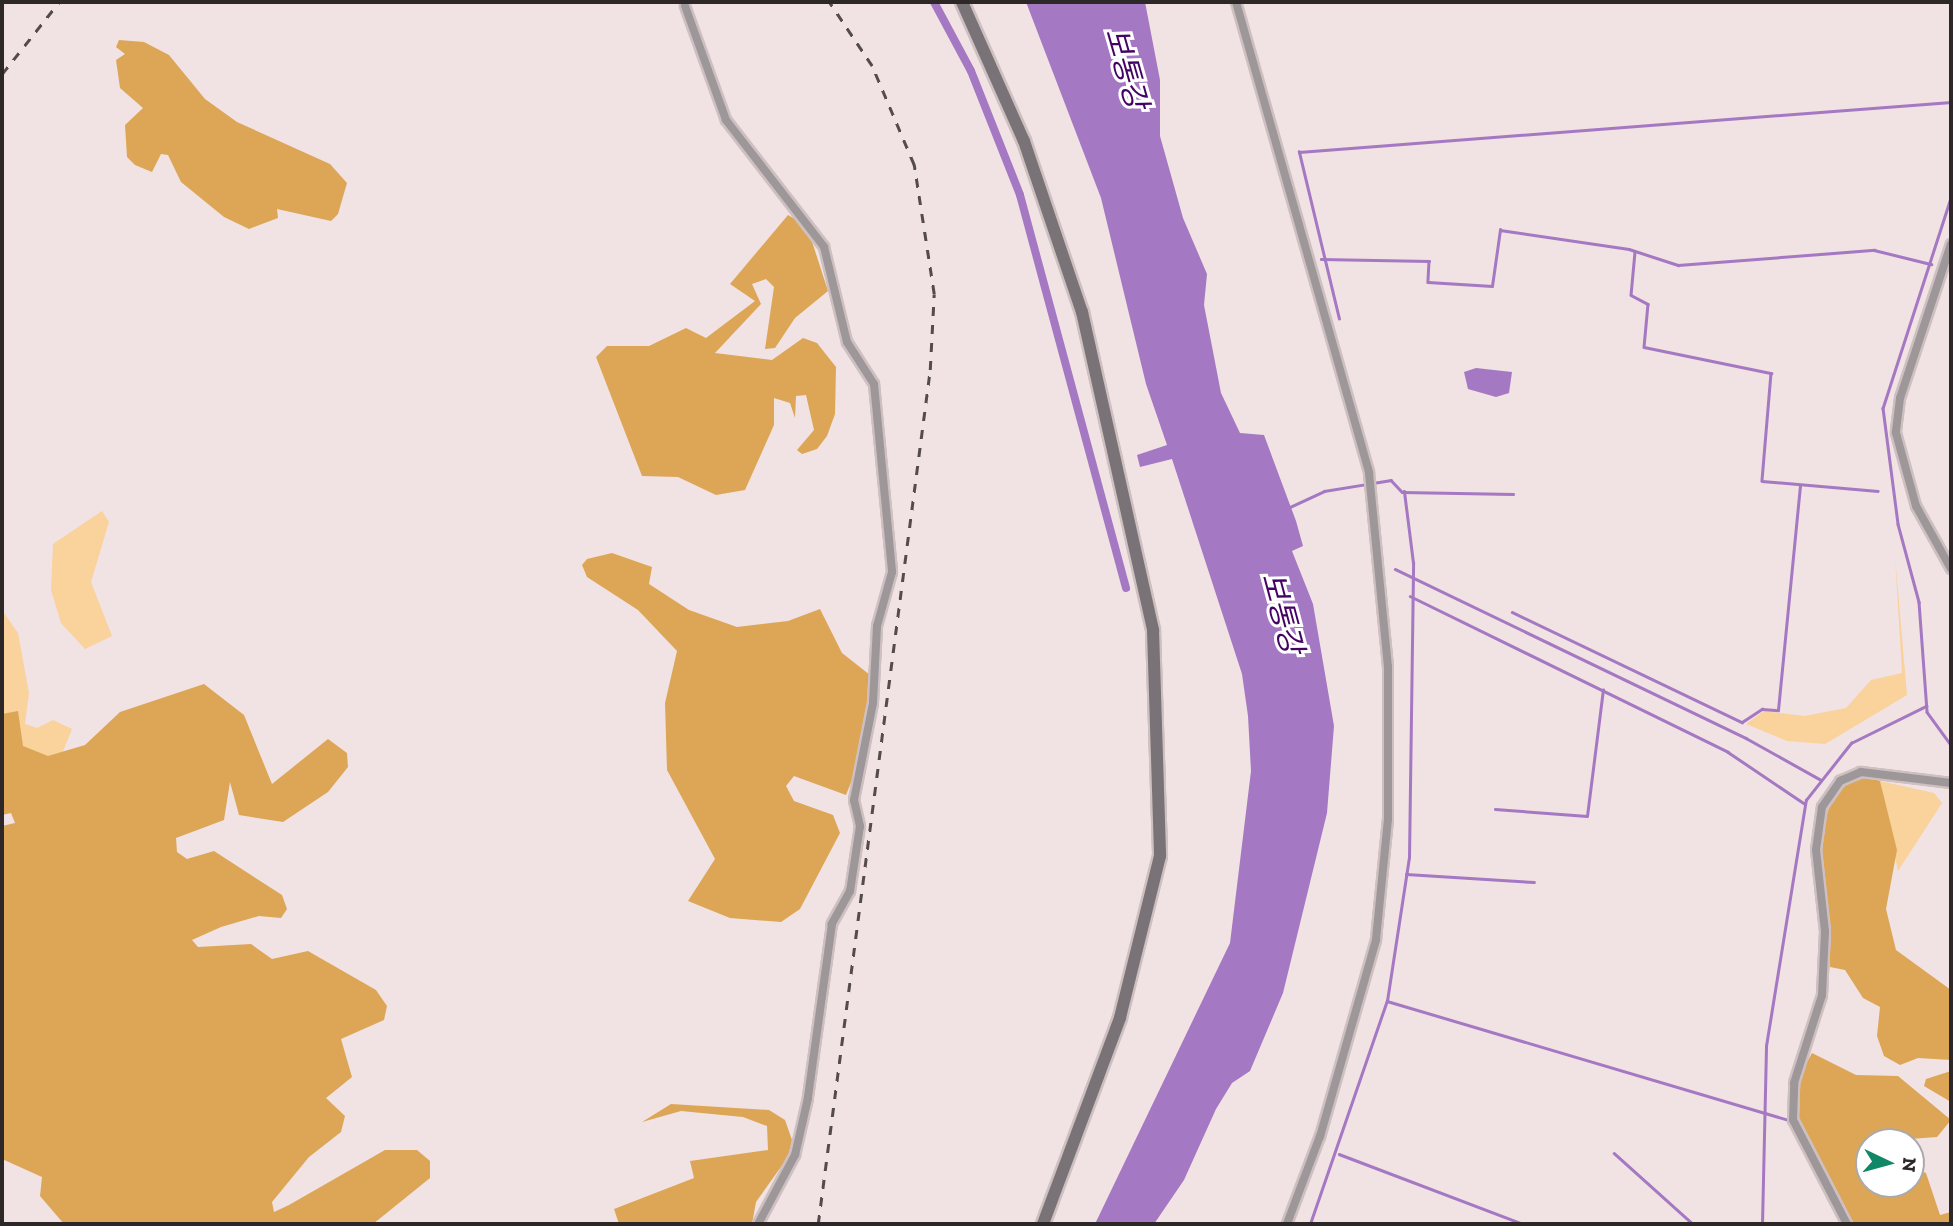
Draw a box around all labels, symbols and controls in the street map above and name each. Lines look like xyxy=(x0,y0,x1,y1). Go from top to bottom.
water label: 보통강 xyxy=(1097,23,1155,113)
water label: 보통강 xyxy=(1254,568,1310,658)
north arrow xyxy=(1855,1128,1925,1198)
text: N xyxy=(1897,1156,1922,1173)

